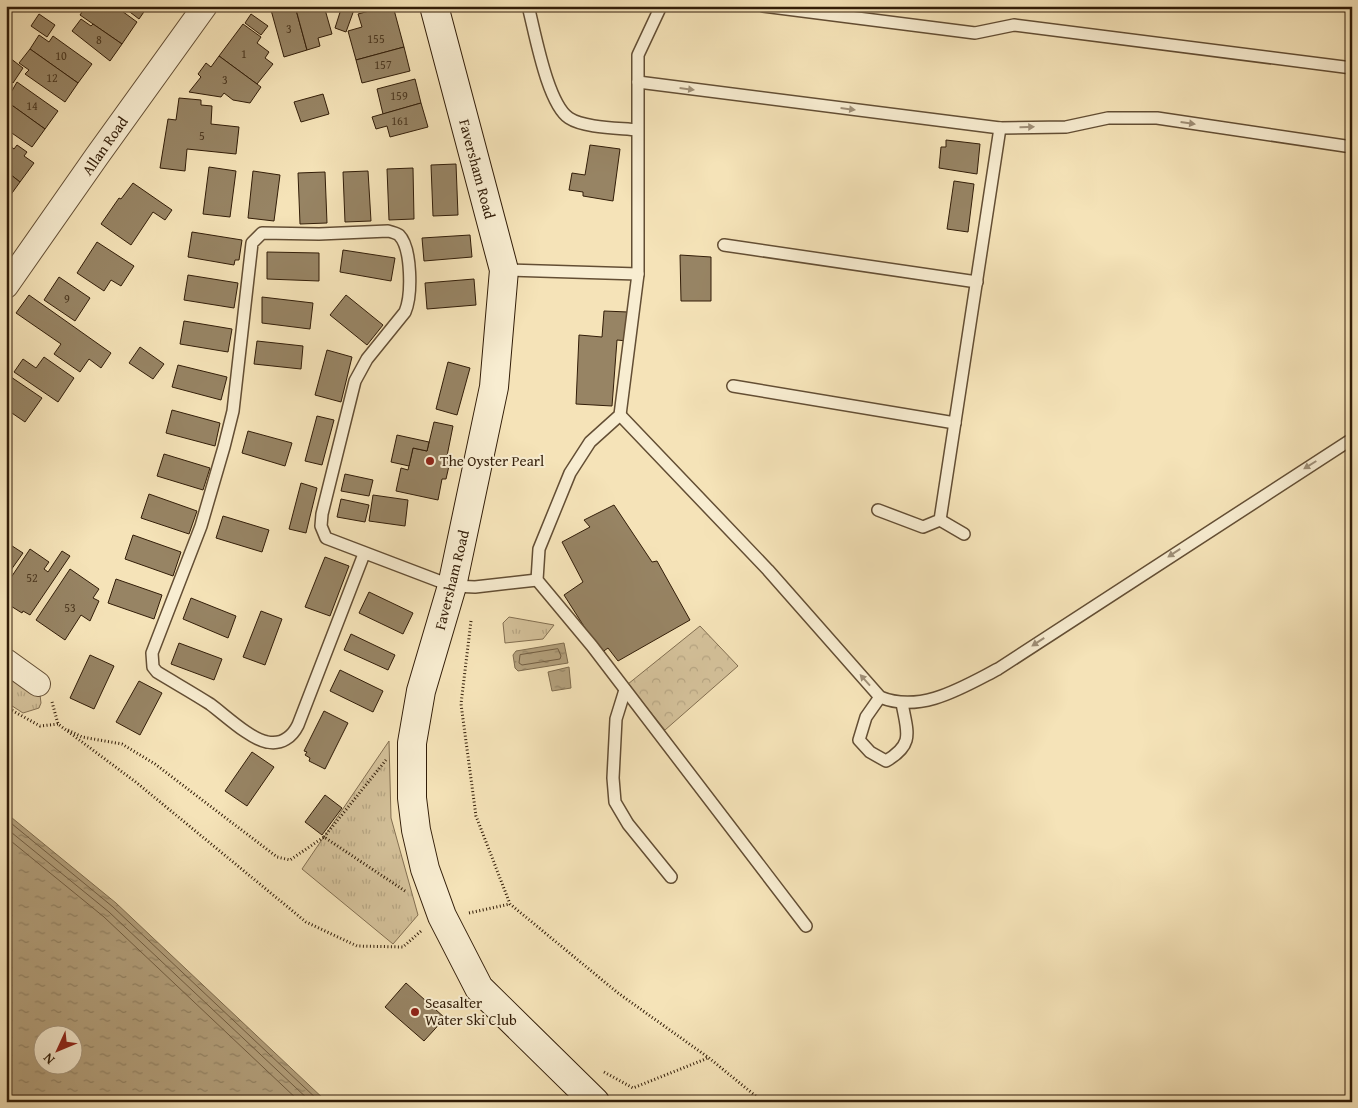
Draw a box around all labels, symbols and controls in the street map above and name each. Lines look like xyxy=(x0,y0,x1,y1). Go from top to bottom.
house number: 3 xyxy=(286,20,292,37)
house number: 155 xyxy=(367,30,385,47)
house number: 8 xyxy=(96,31,102,48)
house number: 1 xyxy=(241,45,247,62)
house number: 10 xyxy=(55,47,67,64)
house number: 157 xyxy=(374,56,392,73)
house number: 12 xyxy=(46,69,58,86)
house number: 3 xyxy=(222,71,228,88)
one-way arrow xyxy=(679,85,695,93)
house number: 159 xyxy=(390,87,408,104)
house number: 14 xyxy=(26,97,38,114)
one-way arrow xyxy=(840,105,856,113)
street label: Allan Road xyxy=(77,112,133,179)
house number: 161 xyxy=(391,112,409,129)
street label: Faversham Road xyxy=(454,117,501,221)
one-way arrow xyxy=(1181,119,1197,127)
one-way arrow xyxy=(1019,123,1035,131)
house number: 5 xyxy=(199,127,205,144)
house number: 9 xyxy=(64,290,70,307)
place label: The Oyster Pearl xyxy=(440,450,544,471)
marker: The Oyster Pearl xyxy=(424,455,436,467)
one-way arrow xyxy=(1304,460,1317,470)
street label: Faversham Road xyxy=(429,528,474,632)
one-way arrow xyxy=(1167,549,1181,558)
house number: 52 xyxy=(26,569,38,586)
house number: 53 xyxy=(64,599,76,616)
one-way arrow xyxy=(1031,638,1045,647)
one-way arrow xyxy=(859,674,871,686)
place label: Seasalter Water Ski Club xyxy=(425,992,517,1030)
marker: Seasalter Water Ski Club xyxy=(409,1006,421,1018)
north arrow xyxy=(32,1026,82,1076)
text: N xyxy=(38,1048,59,1069)

